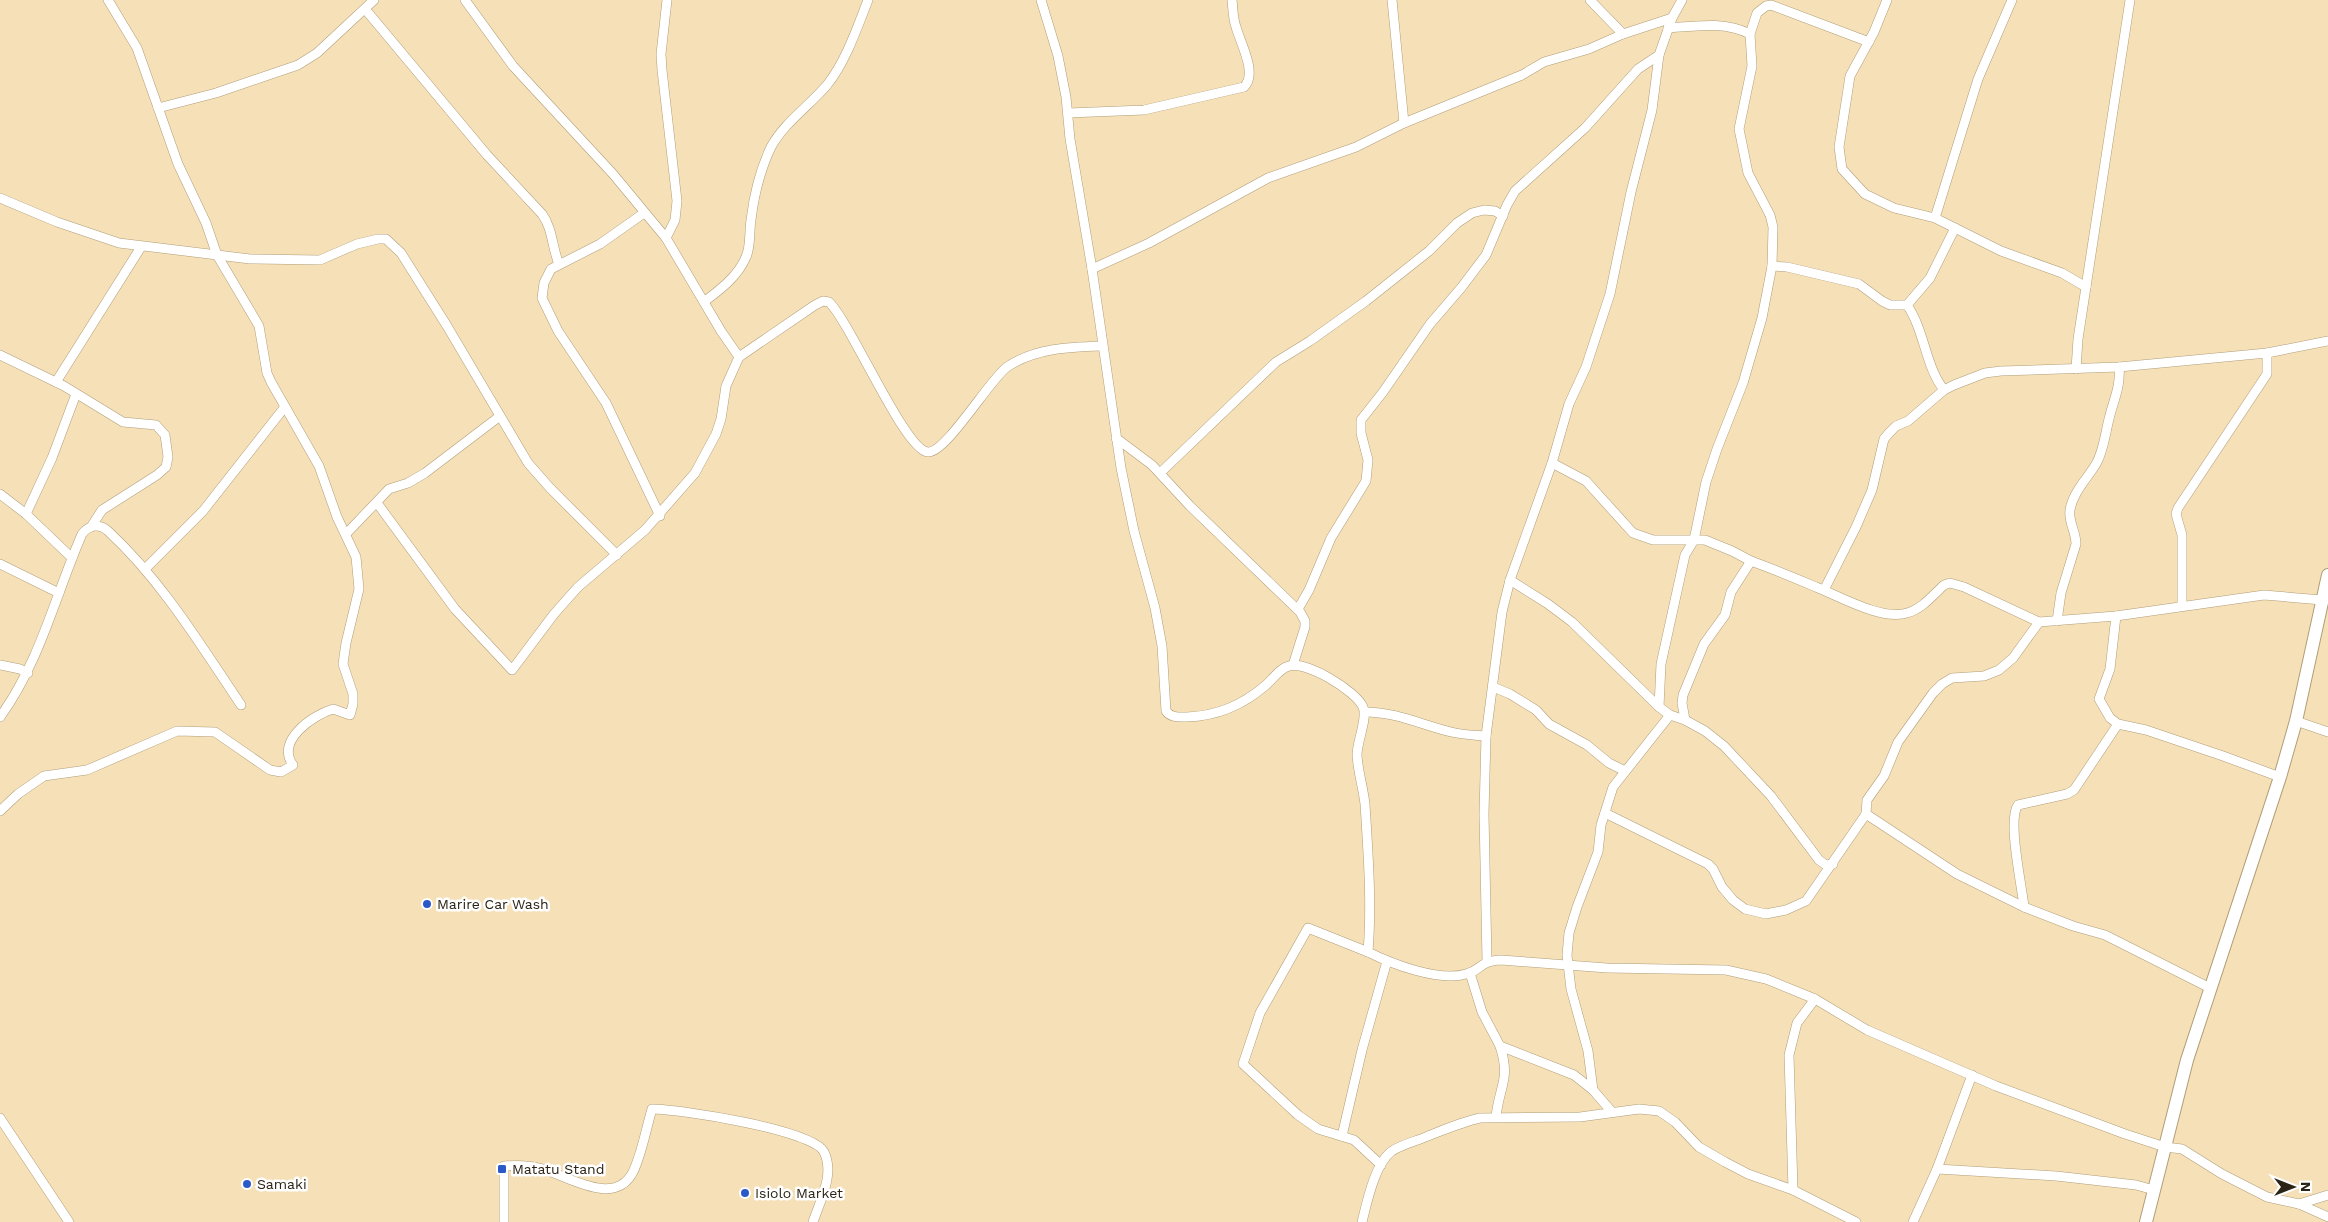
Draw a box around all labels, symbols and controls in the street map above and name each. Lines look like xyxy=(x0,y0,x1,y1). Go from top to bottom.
place label: Marire Car Wash xyxy=(437,896,549,912)
marker: Marire Car Wash xyxy=(421,898,433,910)
place label: Matatu Stand xyxy=(512,1161,605,1177)
north arrow xyxy=(2268,1162,2318,1212)
marker: Matatu Stand xyxy=(496,1163,508,1175)
place label: Samaki xyxy=(257,1176,307,1192)
marker: Samaki xyxy=(241,1178,253,1190)
text: N xyxy=(2298,1182,2314,1192)
place label: Isiolo Market xyxy=(755,1185,843,1201)
marker: Isiolo Market xyxy=(739,1187,751,1199)

